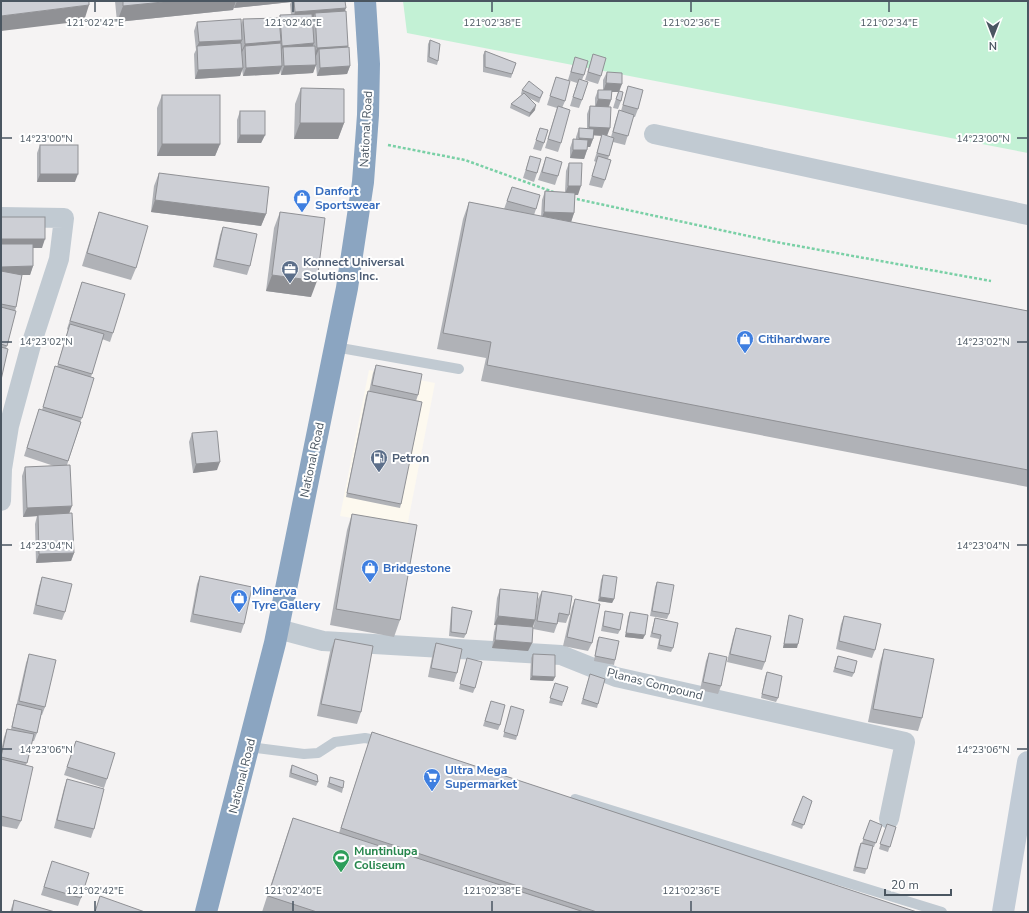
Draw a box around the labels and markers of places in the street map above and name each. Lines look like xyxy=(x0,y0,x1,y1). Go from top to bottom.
place label: Danfort Sportswear xyxy=(315,183,380,213)
shop icon: Danfort Sportswear xyxy=(292,188,312,213)
place label: Konnect Universal Solutions Inc. xyxy=(303,254,405,284)
office icon: Konnect Universal Solutions Inc. xyxy=(280,259,300,284)
shop icon: Citihardware xyxy=(735,329,755,354)
place label: Citihardware xyxy=(758,331,831,347)
fuel station icon: Petron xyxy=(369,448,389,473)
place label: Petron xyxy=(392,450,429,466)
shop icon: Bridgestone xyxy=(360,558,380,583)
place label: Bridgestone xyxy=(383,560,451,576)
place label: Minerva Tyre Gallery xyxy=(252,583,321,613)
shop icon: Minerva Tyre Gallery xyxy=(229,588,249,613)
place label: Ultra Mega Supermarket xyxy=(445,762,518,792)
supermarket icon: Ultra Mega Supermarket xyxy=(422,767,442,792)
place label: Muntinlupa Coliseum xyxy=(354,843,418,873)
sports icon: Muntinlupa Coliseum xyxy=(331,848,351,873)

